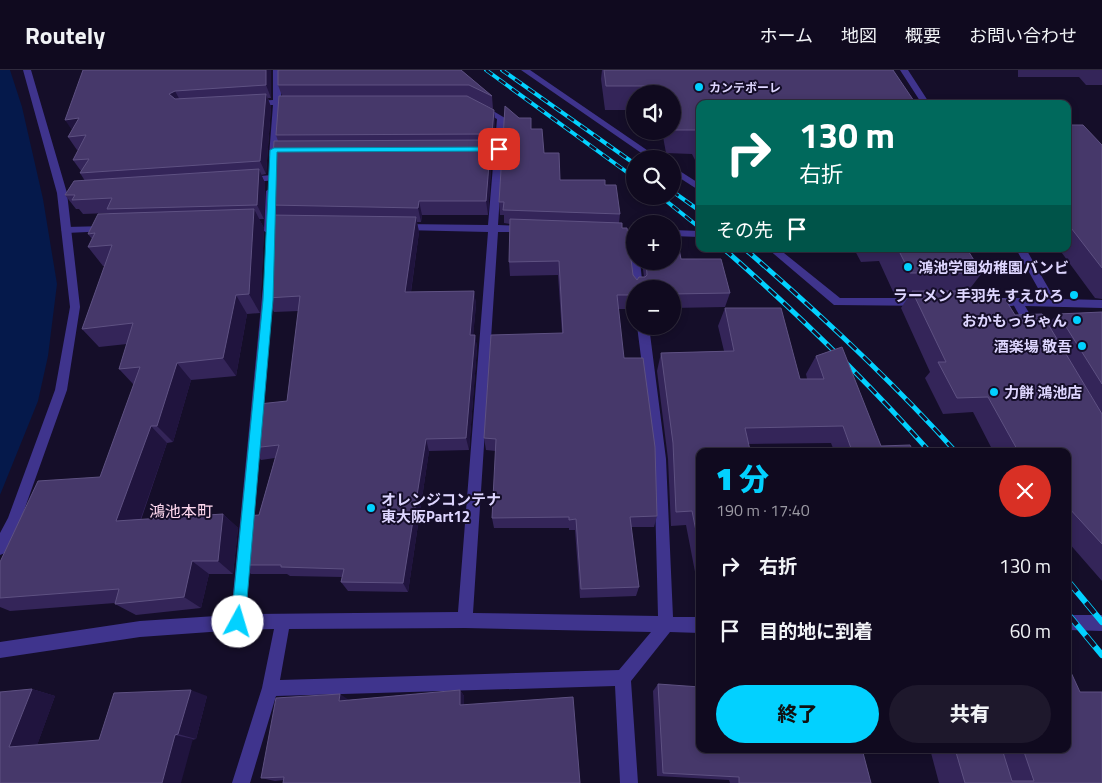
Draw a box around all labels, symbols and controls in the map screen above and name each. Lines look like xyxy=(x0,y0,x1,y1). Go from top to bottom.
text: Routely xyxy=(25,17,105,53)
text: ホーム xyxy=(760,22,813,49)
text: 地図 xyxy=(841,22,877,49)
text: 概要 xyxy=(905,22,941,49)
text: お問い合わせ xyxy=(969,22,1077,49)
place label: カンテボーレ xyxy=(709,78,781,97)
marker: カンテボーレ xyxy=(693,81,705,93)
map controls xyxy=(626,85,681,335)
button: sound xyxy=(626,85,681,140)
text: 130 m xyxy=(799,108,895,162)
icon: right xyxy=(716,120,781,185)
pin xyxy=(478,128,520,170)
icon: arrive xyxy=(485,135,513,163)
button: search xyxy=(626,150,681,205)
text: 右折 xyxy=(799,157,843,191)
button: + xyxy=(626,215,681,270)
text: その先 xyxy=(716,215,773,244)
icon: arrive xyxy=(783,215,811,243)
place label: 鴻池学園幼稚園バンビ xyxy=(918,256,1069,279)
marker: 鴻池学園幼稚園バンビ xyxy=(902,261,914,273)
button: − xyxy=(626,280,681,335)
place label: ラーメン 手羽先 すえひろ xyxy=(893,284,1064,307)
marker: ラーメン 手羽先 すえひろ xyxy=(1068,289,1080,301)
place label: おかもっちゃん xyxy=(962,309,1067,332)
marker: おかもっちゃん xyxy=(1071,314,1083,326)
place label: 酒楽場 敬吾 xyxy=(994,335,1072,358)
marker: 酒楽場 敬吾 xyxy=(1076,340,1088,352)
place label: 力餅 鴻池店 xyxy=(1004,381,1082,404)
marker: 力餅 鴻池店 xyxy=(988,386,1000,398)
text: 1 分 xyxy=(716,456,769,502)
button: close xyxy=(999,465,1051,517)
place label: オレンジコンテナ 東大阪Part12 xyxy=(381,488,501,528)
text: 190 m · 17:40 xyxy=(716,498,810,522)
district label: 鴻池本町 xyxy=(149,499,213,523)
marker: オレンジコンテナ 東大阪Part12 xyxy=(365,502,377,514)
text: 右折 xyxy=(759,551,797,580)
text: 130 m xyxy=(999,551,1051,580)
icon: right xyxy=(716,552,744,580)
position arrow xyxy=(211,595,263,647)
text: 目的地に到着 xyxy=(759,616,873,645)
text: 60 m xyxy=(1010,616,1051,645)
icon: arrive xyxy=(716,617,744,645)
button: 終了 xyxy=(716,685,879,743)
button: 共有 xyxy=(889,685,1051,743)

